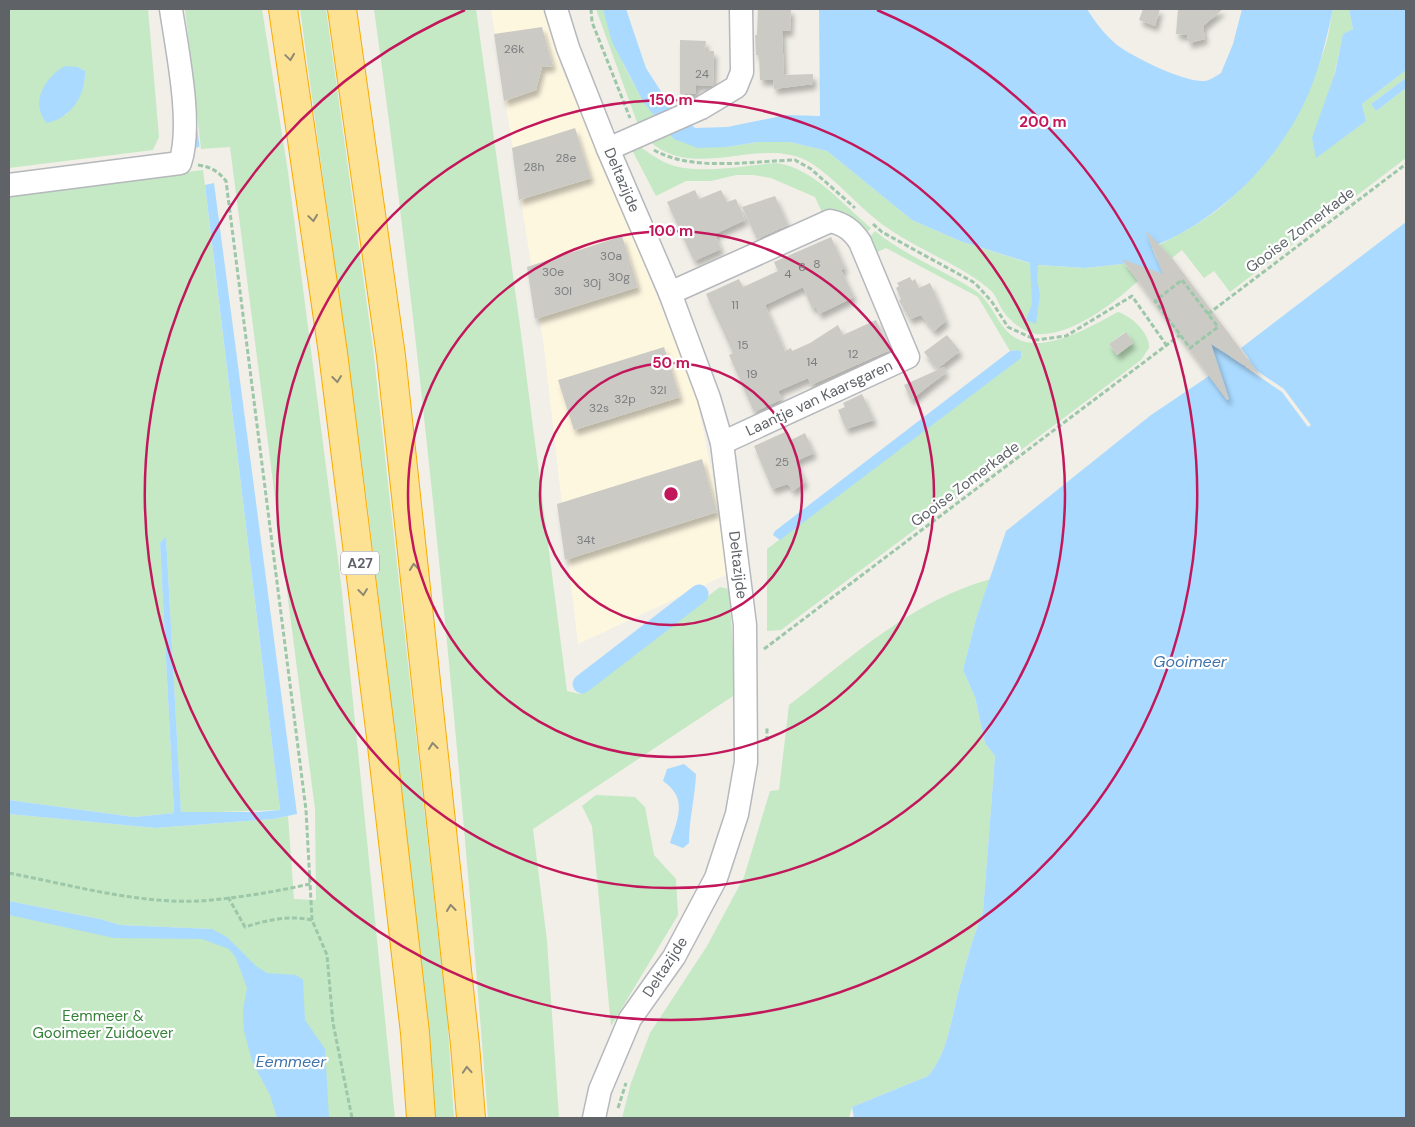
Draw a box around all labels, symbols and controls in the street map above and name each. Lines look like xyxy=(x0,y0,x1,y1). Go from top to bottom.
house number: 26k xyxy=(504,41,524,57)
one-way arrow xyxy=(284,53,294,61)
house number: 24 xyxy=(695,66,709,82)
text: 150 m xyxy=(650,90,693,110)
text: 200 m xyxy=(1019,112,1067,132)
street label: Deltazijde xyxy=(599,145,645,215)
house number: 28e xyxy=(556,150,577,166)
house number: 28h xyxy=(524,159,545,175)
street label: Gooise Zomerkade xyxy=(1242,183,1358,277)
one-way arrow xyxy=(308,213,318,222)
text: 100 m xyxy=(649,221,693,241)
house number: 30a xyxy=(600,248,622,264)
house number: 8 xyxy=(813,256,821,272)
house number: 6 xyxy=(798,259,806,275)
house number: 30e xyxy=(542,264,564,280)
house number: 4 xyxy=(784,266,792,282)
house number: 30g xyxy=(608,269,630,285)
house number: 30j xyxy=(583,275,601,291)
house number: 30l xyxy=(554,283,572,299)
house number: 11 xyxy=(731,297,739,313)
house number: 15 xyxy=(737,337,749,353)
house number: 12 xyxy=(848,346,858,362)
text: 50 m xyxy=(652,353,690,373)
house number: 14 xyxy=(806,354,818,370)
street label: Laantje van Kaarsgaren xyxy=(742,355,896,441)
house number: 19 xyxy=(746,366,758,382)
one-way arrow xyxy=(331,375,342,383)
house number: 32l xyxy=(650,382,666,398)
house number: 32p xyxy=(614,391,636,407)
house number: 32s xyxy=(589,400,609,416)
street label: Gooise Zomerkade xyxy=(907,437,1023,531)
house number: 25 xyxy=(775,454,789,470)
centre of rings xyxy=(662,485,680,503)
street label: Deltazijde xyxy=(724,530,752,600)
house number: 34t xyxy=(576,532,596,548)
road number: A27 xyxy=(341,552,379,574)
one-way arrow xyxy=(409,563,420,571)
one-way arrow xyxy=(357,588,368,596)
water label: Gooimeer xyxy=(1153,651,1228,672)
one-way arrow xyxy=(428,742,439,750)
one-way arrow xyxy=(445,904,456,912)
street label: Deltazijde xyxy=(638,933,692,1001)
park label: Eemmeer & Gooimeer Zuidoever xyxy=(32,1006,174,1043)
water label: Eemmeer xyxy=(256,1051,327,1072)
one-way arrow xyxy=(462,1065,473,1073)

